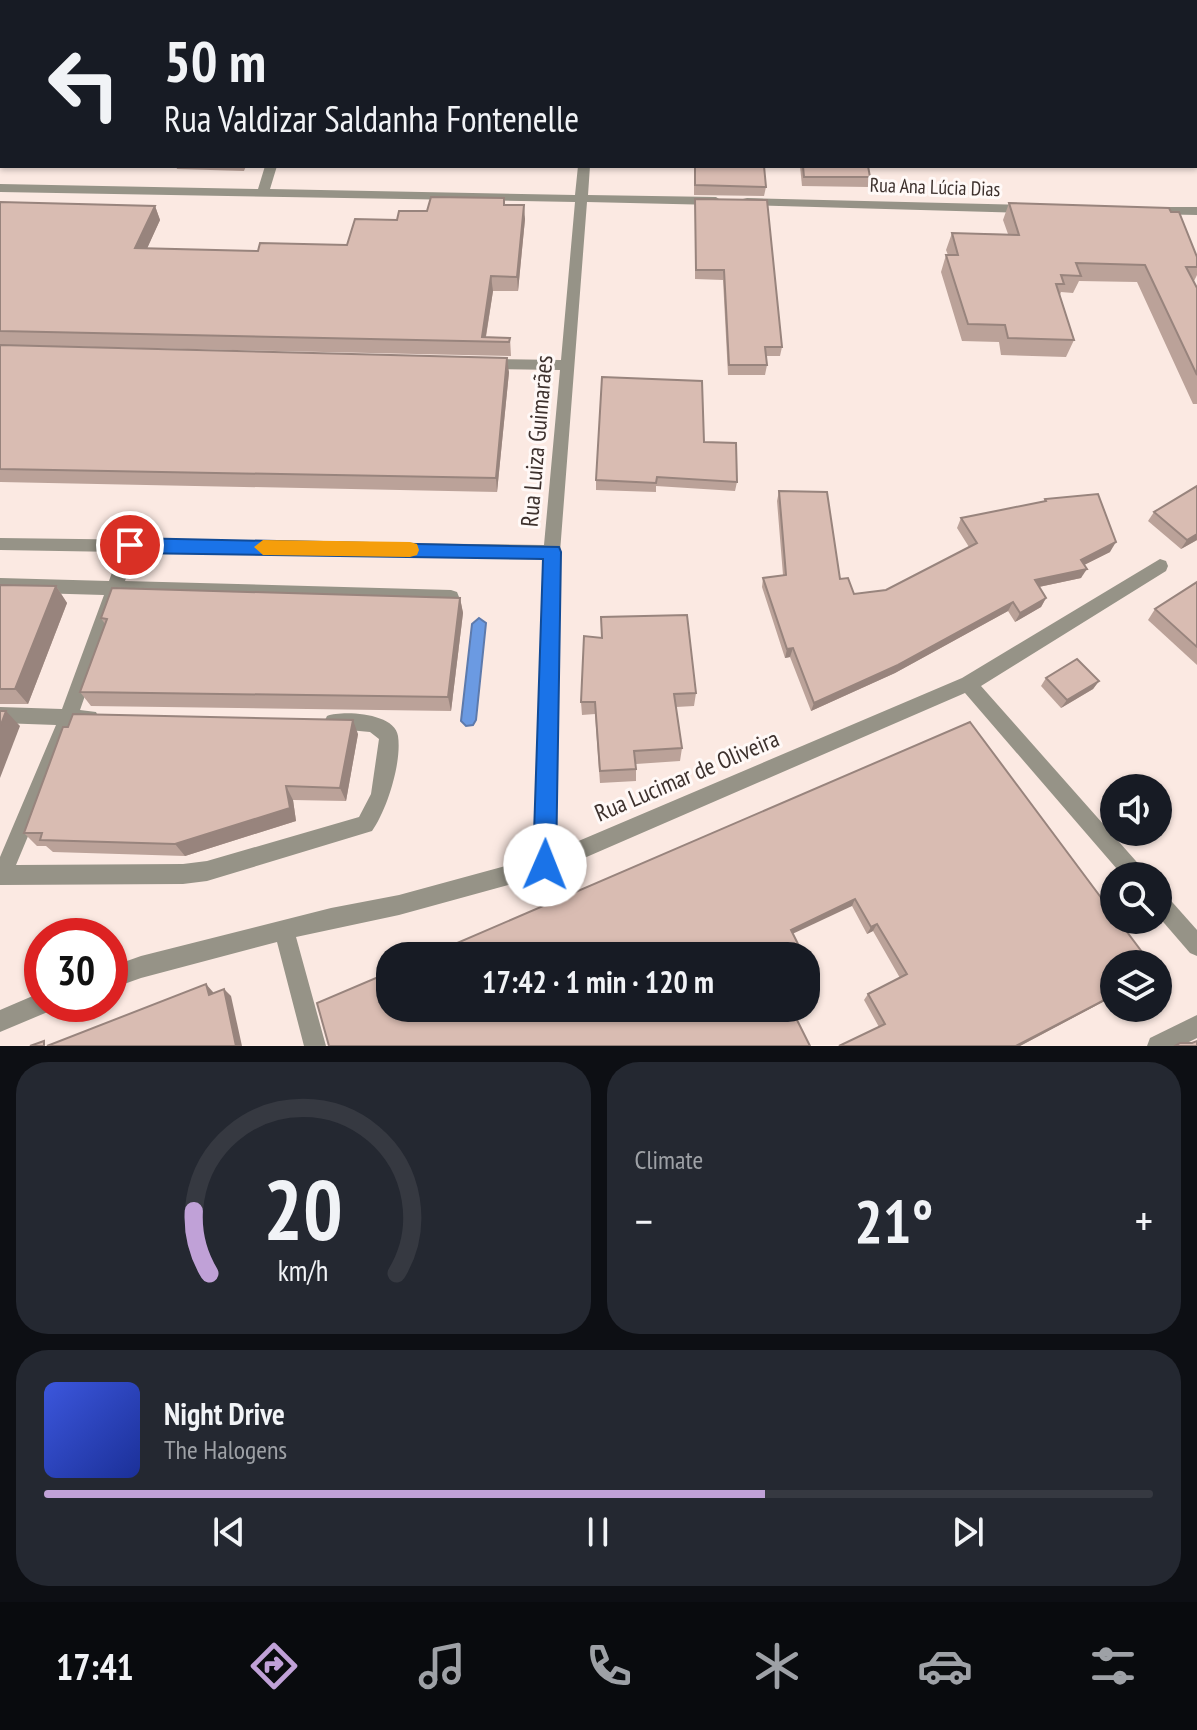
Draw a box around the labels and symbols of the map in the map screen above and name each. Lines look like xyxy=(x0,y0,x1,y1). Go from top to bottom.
street label: Rua Ana Lúcia Dias xyxy=(869,172,1001,202)
street label: Rua Luiza Guimarães xyxy=(514,354,559,528)
pin xyxy=(96,511,164,579)
street label: Rua Lucimar de Oliveira xyxy=(590,723,784,828)
position arrow xyxy=(503,823,587,907)
speed limit sign: 30 xyxy=(24,918,128,1022)

